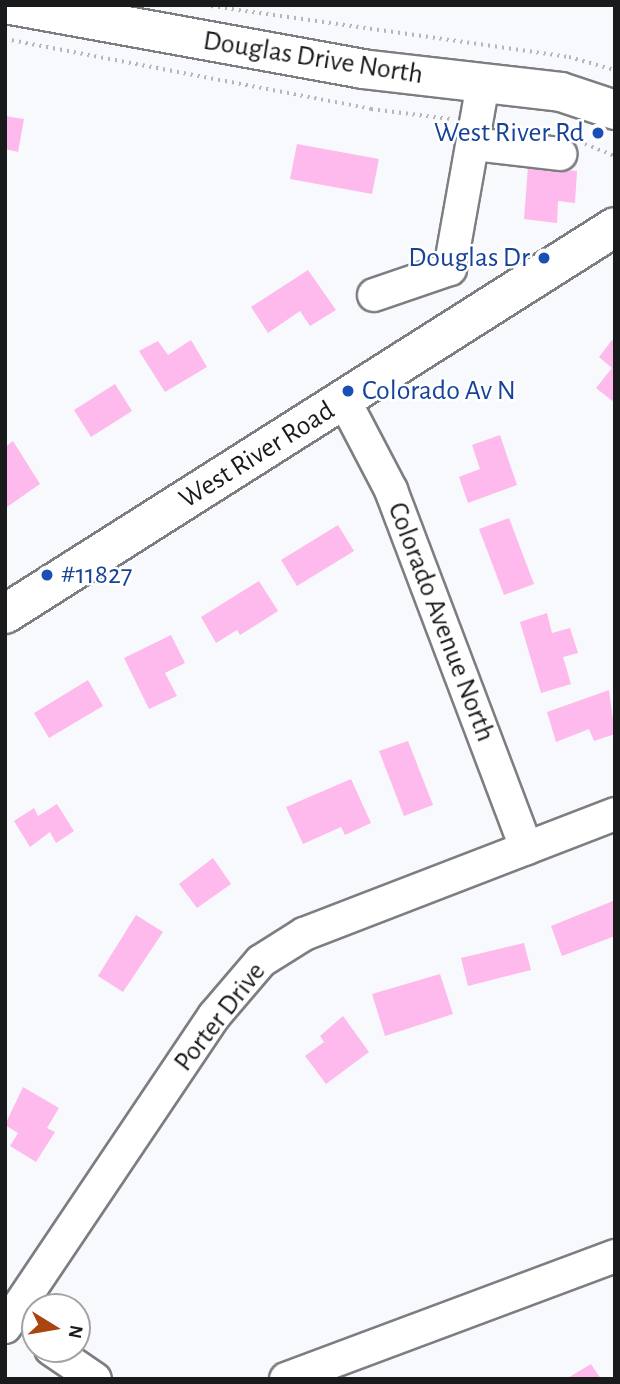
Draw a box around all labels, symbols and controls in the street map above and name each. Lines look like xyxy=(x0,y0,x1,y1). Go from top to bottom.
street label: Douglas Drive North xyxy=(201,24,425,92)
place label: West River Rd xyxy=(434,116,584,150)
marker: West River Rd xyxy=(590,125,606,141)
place label: Douglas Dr xyxy=(408,241,530,275)
marker: Douglas Dr xyxy=(536,250,552,266)
place label: Colorado Av N xyxy=(362,374,516,408)
marker: Colorado Av N xyxy=(340,383,356,399)
street label: West River Road xyxy=(173,394,341,516)
street label: Colorado Avenue North xyxy=(380,498,502,746)
place label: #11827 xyxy=(61,558,132,592)
marker: #11827 xyxy=(39,567,55,583)
street label: Porter Drive xyxy=(167,956,273,1078)
north arrow xyxy=(21,1293,91,1363)
text: N xyxy=(65,1323,86,1340)

